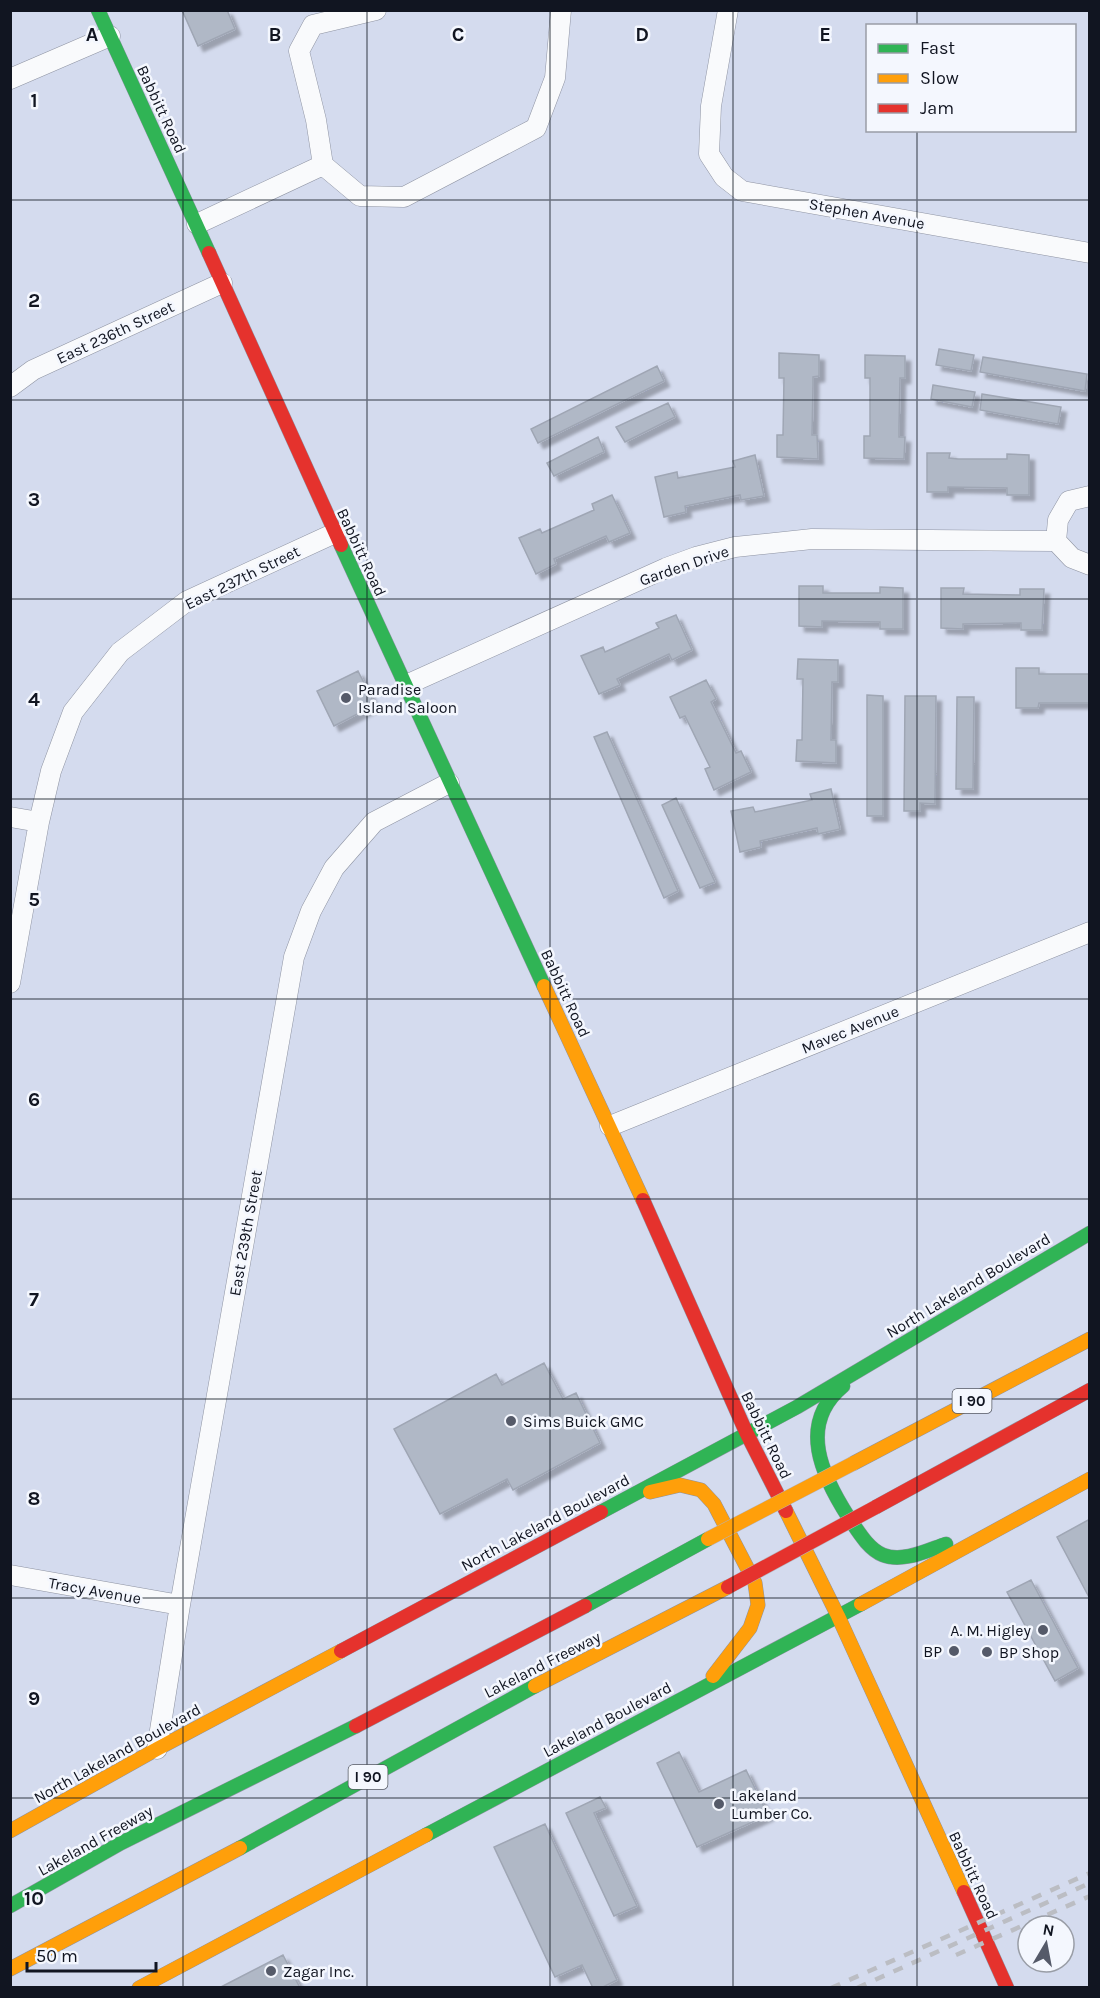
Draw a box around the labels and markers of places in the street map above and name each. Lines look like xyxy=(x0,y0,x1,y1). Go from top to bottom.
place label: Paradise Island Saloon xyxy=(358,680,457,717)
marker: Paradise Island Saloon xyxy=(339,691,353,705)
place label: Sims Buick GMC xyxy=(523,1412,644,1431)
marker: Sims Buick GMC xyxy=(504,1414,518,1428)
place label: A. M. Higley xyxy=(950,1621,1032,1640)
marker: A. M. Higley xyxy=(1036,1623,1050,1637)
place label: BP xyxy=(923,1642,942,1661)
place label: BP Shop xyxy=(999,1643,1059,1662)
marker: BP xyxy=(947,1644,961,1658)
marker: BP Shop xyxy=(980,1645,994,1659)
place label: Lakeland Lumber Co. xyxy=(731,1786,812,1823)
marker: Lakeland Lumber Co. xyxy=(712,1797,726,1811)
place label: Zagar Inc. xyxy=(283,1962,354,1981)
marker: Zagar Inc. xyxy=(264,1964,278,1978)

